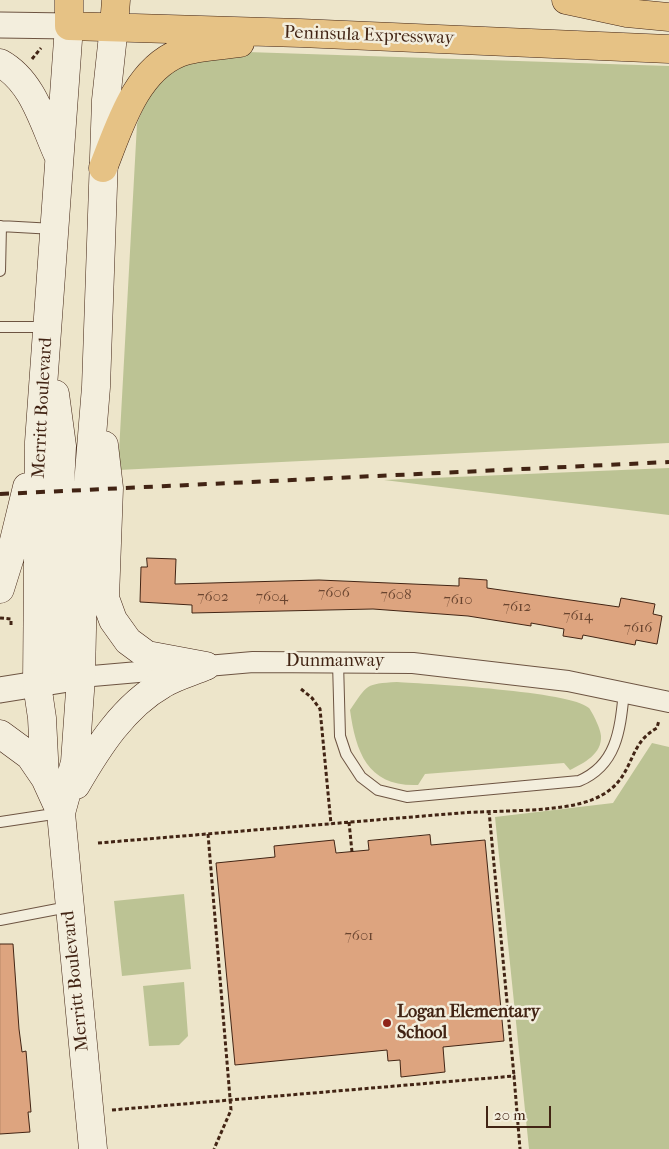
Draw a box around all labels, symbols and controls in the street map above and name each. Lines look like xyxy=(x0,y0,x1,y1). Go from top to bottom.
street label: Peninsula Expressway xyxy=(284,22,454,50)
street label: Merritt Boulevard xyxy=(29,337,57,479)
house number: 7606 xyxy=(318,584,350,602)
house number: 7608 xyxy=(380,586,412,604)
house number: 7602 xyxy=(197,588,229,606)
house number: 7604 xyxy=(256,588,288,606)
house number: 7610 xyxy=(444,591,472,609)
house number: 7612 xyxy=(503,598,531,616)
house number: 7614 xyxy=(563,607,593,625)
house number: 7616 xyxy=(624,619,652,637)
street label: Dunmanway xyxy=(286,651,384,673)
street label: Merritt Boulevard xyxy=(58,910,94,1052)
house number: 7601 xyxy=(345,927,373,945)
place label: Logan Elementary School xyxy=(397,1002,540,1044)
marker: Logan Elementary School xyxy=(381,1017,393,1029)
scale bar xyxy=(489,1096,554,1128)
text: 20 m xyxy=(494,1106,526,1124)

